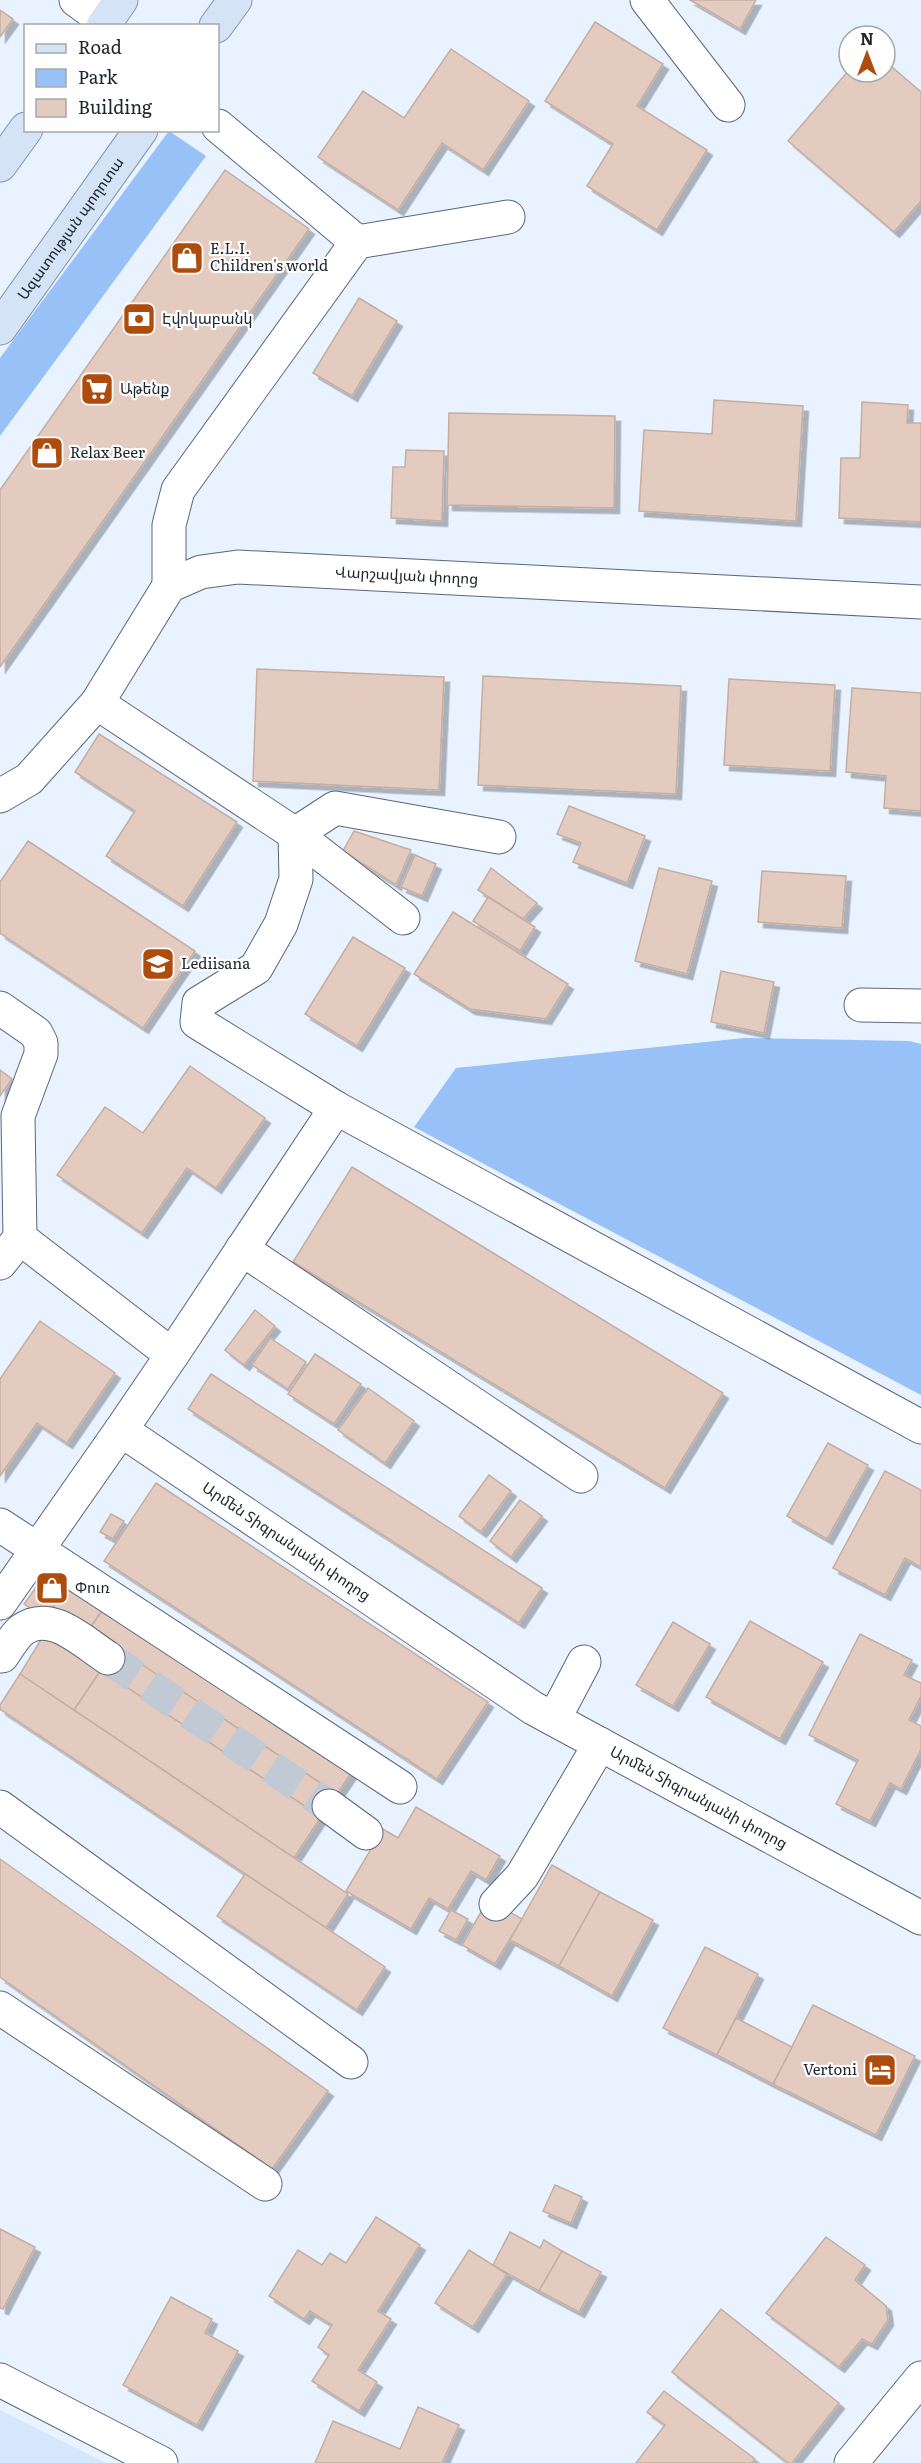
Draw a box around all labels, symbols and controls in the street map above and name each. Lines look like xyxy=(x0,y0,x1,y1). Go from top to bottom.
legend xyxy=(24,24,219,132)
north arrow xyxy=(837,24,897,84)
text: N xyxy=(860,26,874,50)
text: Road xyxy=(78,33,122,60)
text: Park xyxy=(78,63,119,90)
text: Building xyxy=(78,93,153,120)
street label: Ազատության պողոտա xyxy=(11,152,128,304)
place label: E.L.I. Children's world xyxy=(210,236,328,276)
shop icon: E.L.I. Children's world xyxy=(169,240,205,276)
bank icon: Էվոկաբանկ xyxy=(121,301,157,337)
place label: Էվոկաբանկ xyxy=(162,306,252,329)
supermarket icon: Աթենք xyxy=(79,371,115,407)
place label: Աթենք xyxy=(120,376,169,399)
shop icon: Relax Beer xyxy=(29,435,65,471)
place label: Relax Beer xyxy=(70,440,145,463)
street label: Վարշավյան փողոց xyxy=(334,559,479,589)
school or university icon: Lediisana xyxy=(140,946,176,982)
place label: Lediisana xyxy=(181,951,251,974)
street label: Արմեն Տիգրանյանի փողոց xyxy=(198,1475,376,1605)
shop icon: Փուռ xyxy=(34,1570,70,1606)
place label: Փուռ xyxy=(75,1575,110,1598)
street label: Արմեն Տիգրանյանի փողոց xyxy=(606,1739,792,1854)
hotel icon: Vertoni xyxy=(862,2052,898,2088)
place label: Vertoni xyxy=(803,2057,857,2080)

